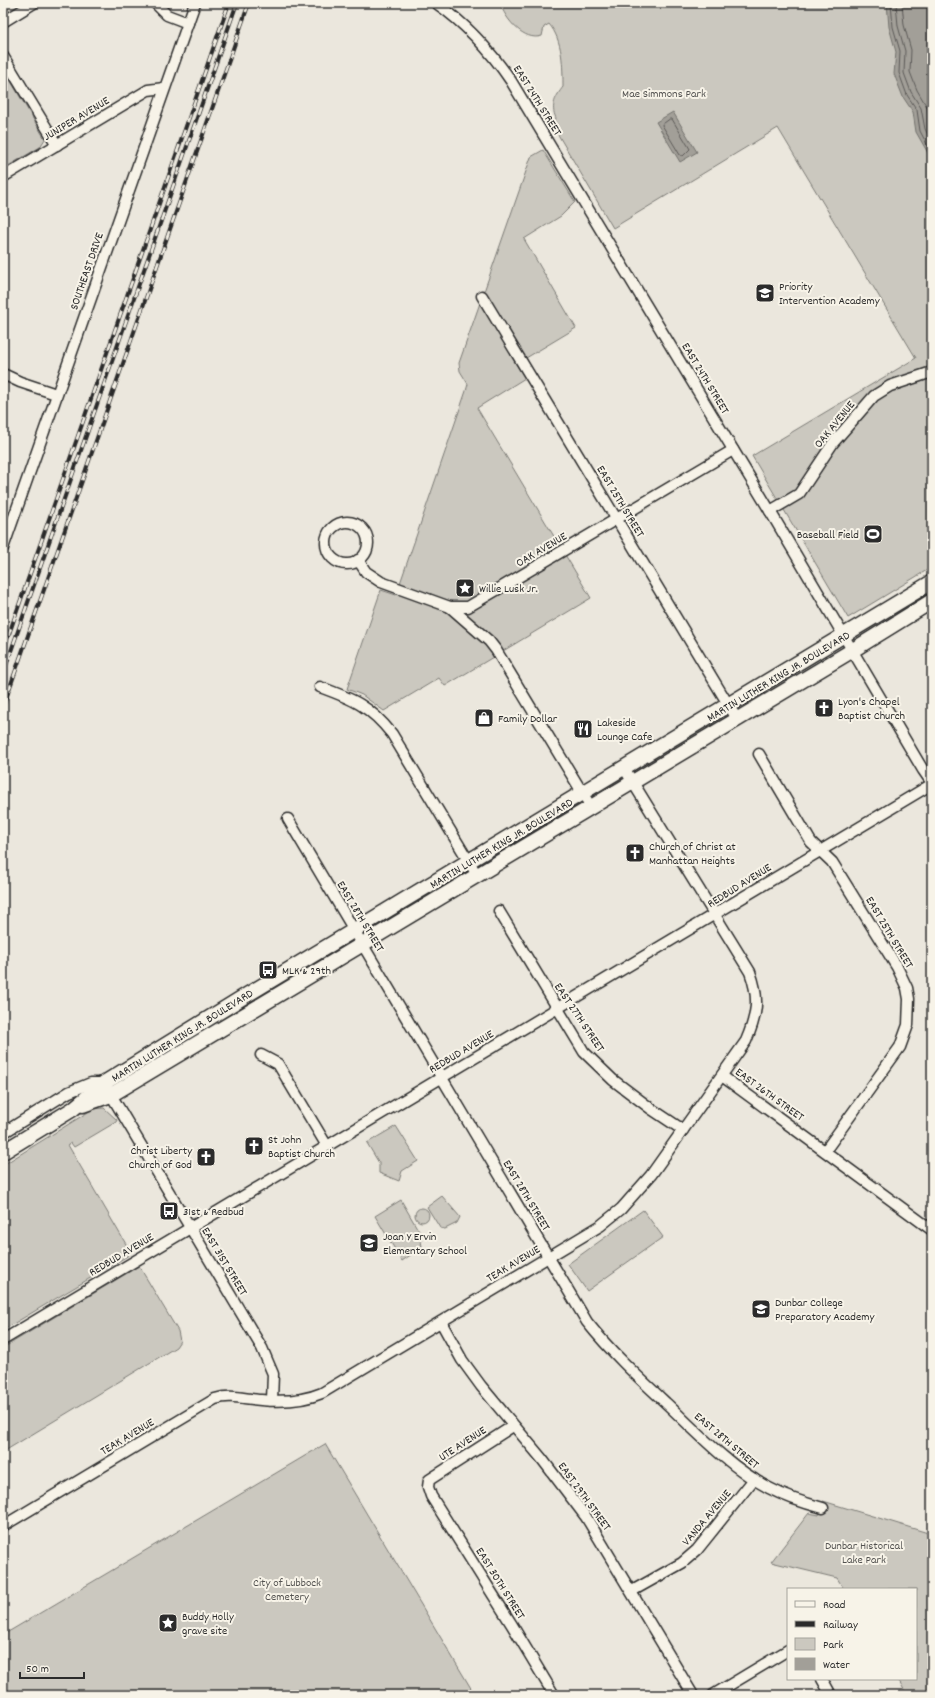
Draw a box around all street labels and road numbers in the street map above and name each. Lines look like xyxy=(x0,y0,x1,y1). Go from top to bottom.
street label: EAST 24TH STREET xyxy=(508,62,565,140)
street label: JUNIPER AVENUE xyxy=(41,93,113,146)
street label: SOUTHEAST DRIVE xyxy=(66,230,109,312)
street label: EAST 24TH STREET xyxy=(677,340,733,418)
street label: OAK AVENUE xyxy=(811,397,860,452)
street label: EAST 25TH STREET xyxy=(592,463,648,541)
street label: OAK AVENUE xyxy=(513,528,571,572)
street label: MARTIN LUTHER KING JR. BOULEVARD xyxy=(704,628,854,727)
street label: MARTIN LUTHER KING JR. BOULEVARD xyxy=(427,795,577,894)
street label: REDBUD AVENUE xyxy=(704,859,776,913)
street label: EAST 28TH STREET xyxy=(332,878,388,956)
street label: EAST 25TH STREET xyxy=(861,894,917,972)
street label: EAST 27TH STREET xyxy=(549,980,608,1056)
street label: MARTIN LUTHER KING JR. BOULEVARD xyxy=(109,986,257,1087)
street label: REDBUD AVENUE xyxy=(426,1026,498,1078)
street label: EAST 26TH STREET xyxy=(731,1064,807,1126)
street label: EAST 28TH STREET xyxy=(498,1157,554,1235)
street label: EAST 31ST STREET xyxy=(197,1224,251,1299)
street label: REDBUD AVENUE xyxy=(86,1229,158,1281)
street label: TEAK AVENUE xyxy=(484,1241,544,1287)
street label: EAST 28TH STREET xyxy=(690,1409,762,1474)
street label: TEAK AVENUE xyxy=(98,1414,158,1460)
street label: UTE AVENUE xyxy=(436,1422,490,1466)
street label: EAST 29TH STREET xyxy=(553,1459,615,1535)
street label: VANDA AVENUE xyxy=(679,1486,736,1550)
street label: EAST 30TH STREET xyxy=(471,1545,529,1623)

